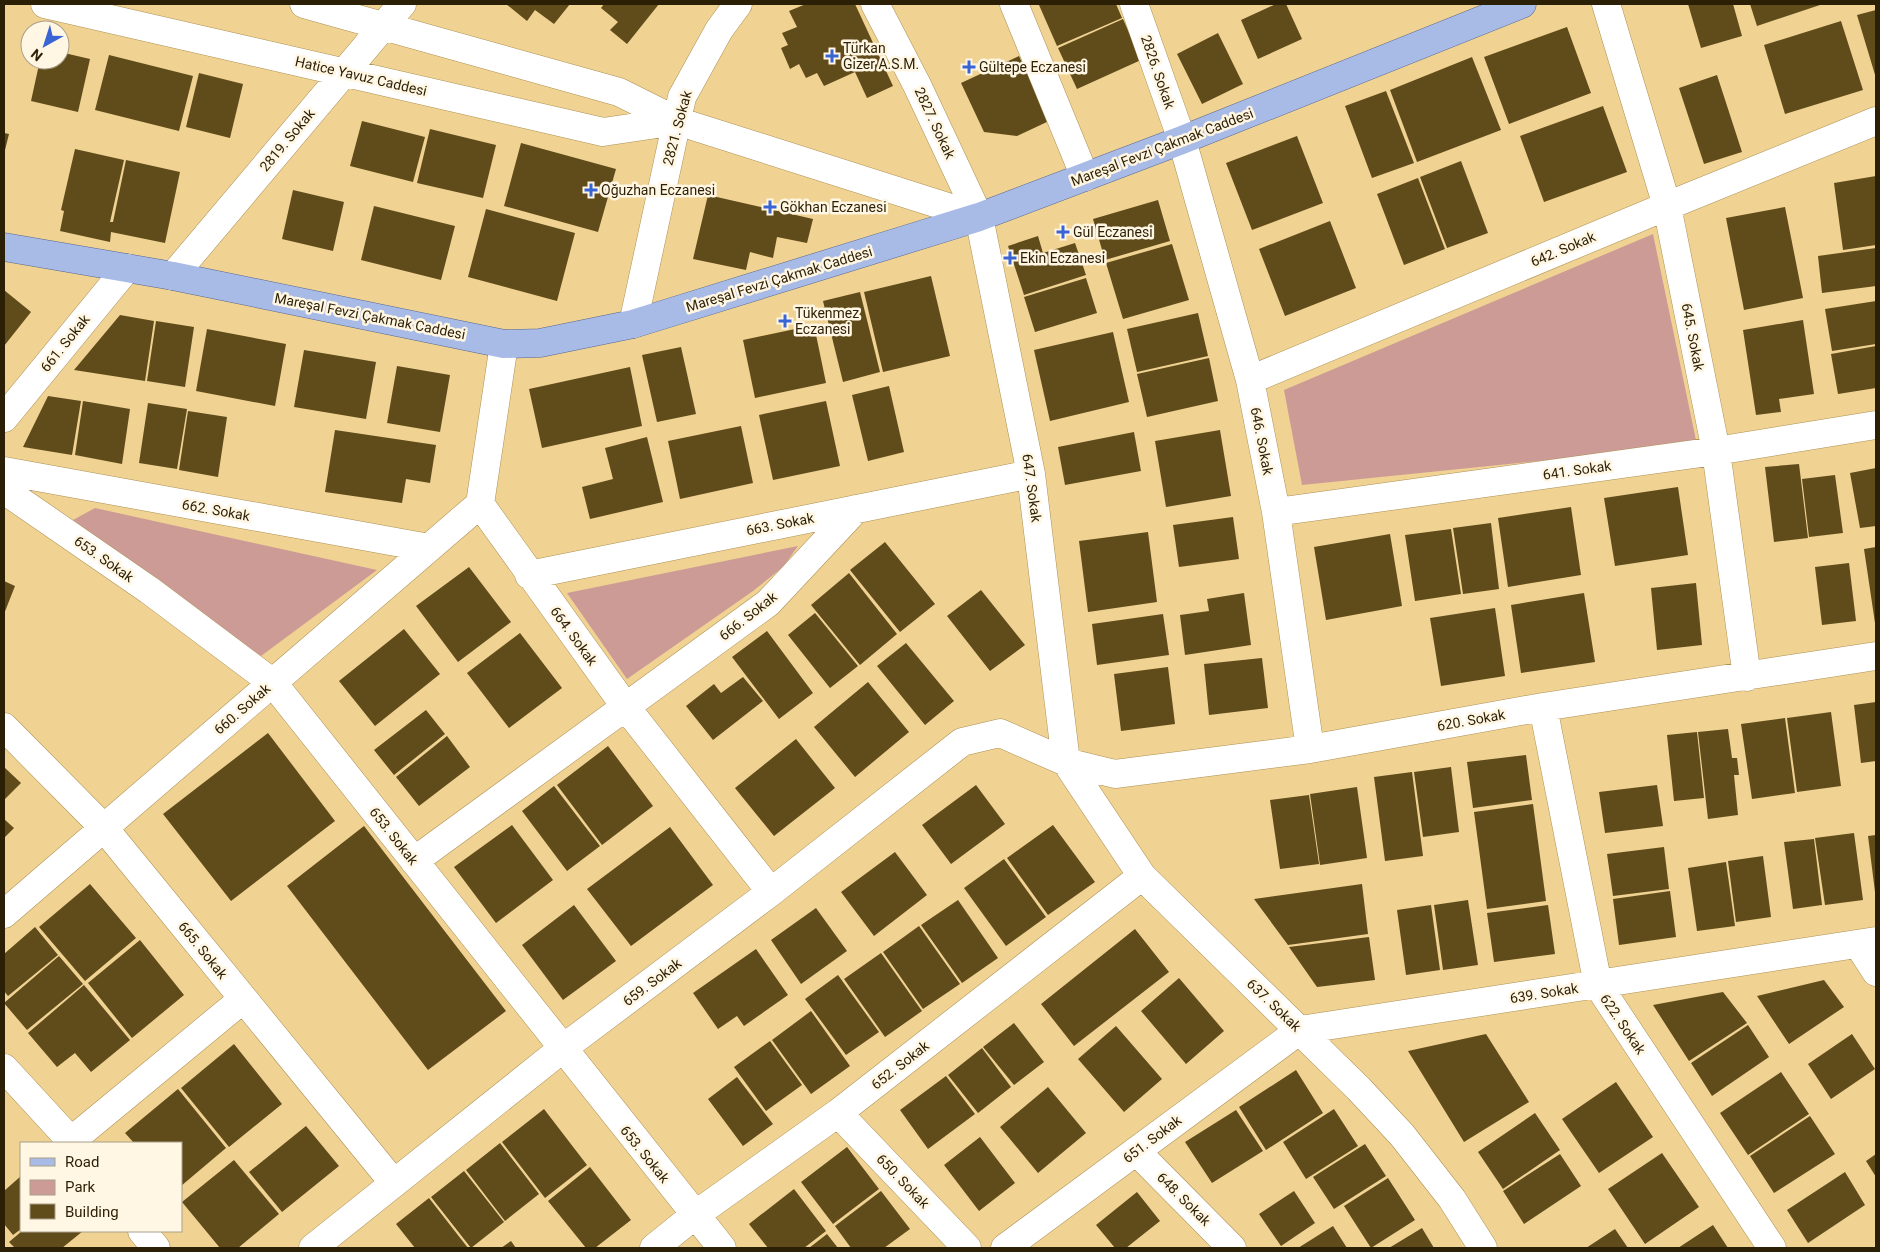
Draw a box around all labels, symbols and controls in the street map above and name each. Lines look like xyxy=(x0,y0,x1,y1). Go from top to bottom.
north arrow xyxy=(20,20,70,70)
street label: 2826. Sokak xyxy=(1138,33,1178,112)
place label: Türkan Gizer A.S.M. xyxy=(843,40,919,72)
text: N xyxy=(28,46,46,64)
marker: Türkan Gizer A.S.M. xyxy=(825,49,839,63)
street label: Hatice Yavuz Caddesi xyxy=(294,53,428,99)
place label: Gültepe Eczanesi xyxy=(979,59,1086,75)
marker: Gültepe Eczanesi xyxy=(963,61,975,73)
street label: 2827. Sokak xyxy=(912,85,959,162)
street label: 2821. Sokak xyxy=(659,88,695,167)
street label: 2819. Sokak xyxy=(256,105,318,175)
street label: Mareşal Fevzi Çakmak Caddesi xyxy=(1069,105,1255,189)
place label: Oğuzhan Eczanesi xyxy=(601,182,715,198)
marker: Oğuzhan Eczanesi xyxy=(585,184,597,196)
place label: Gökhan Eczanesi xyxy=(780,199,887,215)
marker: Gökhan Eczanesi xyxy=(764,201,776,213)
place label: Gül Eczanesi xyxy=(1073,224,1153,240)
marker: Gül Eczanesi xyxy=(1057,226,1069,238)
street label: 642. Sokak xyxy=(1528,228,1599,270)
street label: Mareşal Fevzi Çakmak Caddesi xyxy=(684,243,874,315)
place label: Ekin Eczanesi xyxy=(1020,250,1105,266)
marker: Ekin Eczanesi xyxy=(1004,252,1016,264)
street label: Mareşal Fevzi Çakmak Caddesi xyxy=(273,290,467,342)
street label: 645. Sokak xyxy=(1679,302,1708,373)
place label: Tükenmez Eczanesi xyxy=(795,305,859,337)
street label: 661. Sokak xyxy=(37,311,93,375)
marker: Tükenmez Eczanesi xyxy=(779,315,791,327)
street label: 646. Sokak xyxy=(1248,406,1277,477)
street label: 647. Sokak xyxy=(1019,453,1045,524)
street label: 641. Sokak xyxy=(1542,457,1613,483)
street label: 662. Sokak xyxy=(181,496,252,524)
street label: 663. Sokak xyxy=(745,509,816,538)
street label: 653. Sokak xyxy=(71,533,138,586)
street label: 666. Sokak xyxy=(716,588,781,644)
street label: 664. Sokak xyxy=(547,603,601,669)
street label: 660. Sokak xyxy=(211,680,274,738)
street label: 620. Sokak xyxy=(1436,706,1507,734)
street label: 653. Sokak xyxy=(366,804,422,869)
street label: 665. Sokak xyxy=(175,918,231,982)
street label: 659. Sokak xyxy=(620,954,685,1009)
street label: 637. Sokak xyxy=(1244,975,1305,1035)
street label: 639. Sokak xyxy=(1509,980,1580,1006)
street label: 622. Sokak xyxy=(1597,991,1649,1058)
street label: 652. Sokak xyxy=(868,1037,933,1093)
street label: 651. Sokak xyxy=(1120,1111,1185,1166)
street label: 653. Sokak xyxy=(617,1122,673,1186)
legend xyxy=(20,1142,182,1232)
street label: 650. Sokak xyxy=(873,1151,933,1212)
text: Road xyxy=(65,1153,99,1171)
street label: 648. Sokak xyxy=(1154,1169,1215,1230)
text: Park xyxy=(65,1178,96,1196)
text: Building xyxy=(65,1203,119,1221)

